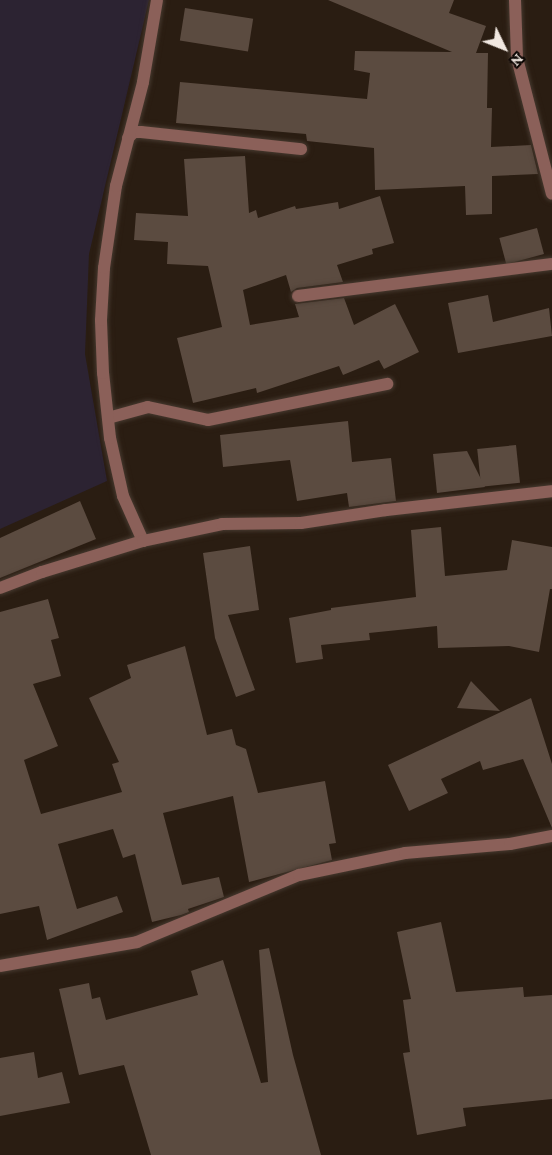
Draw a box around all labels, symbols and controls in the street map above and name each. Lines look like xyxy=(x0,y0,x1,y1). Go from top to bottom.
north arrow xyxy=(474,18,534,78)
text: N xyxy=(508,51,527,70)

